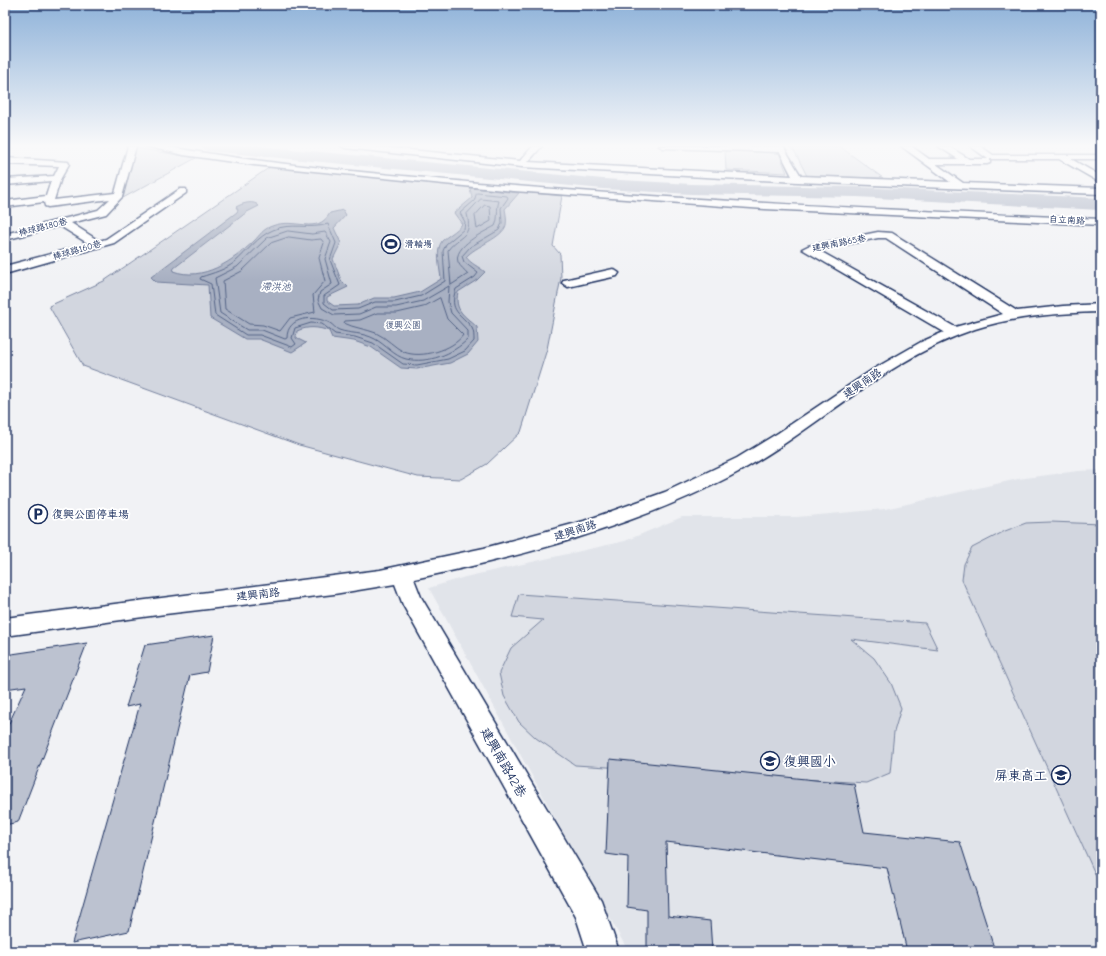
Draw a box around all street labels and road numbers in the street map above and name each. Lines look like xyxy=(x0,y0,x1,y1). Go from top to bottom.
street label: 自立南路 xyxy=(1049,214,1085,226)
street label: 棒球路180巷 xyxy=(18,216,68,238)
street label: 建興南路65巷 xyxy=(811,233,867,253)
street label: 棒球路160巷 xyxy=(52,238,102,262)
street label: 建興南路 xyxy=(840,366,884,401)
street label: 建興南路 xyxy=(552,517,598,543)
street label: 建興南路 xyxy=(235,586,281,603)
street label: 建興南路42巷 xyxy=(478,725,530,800)

